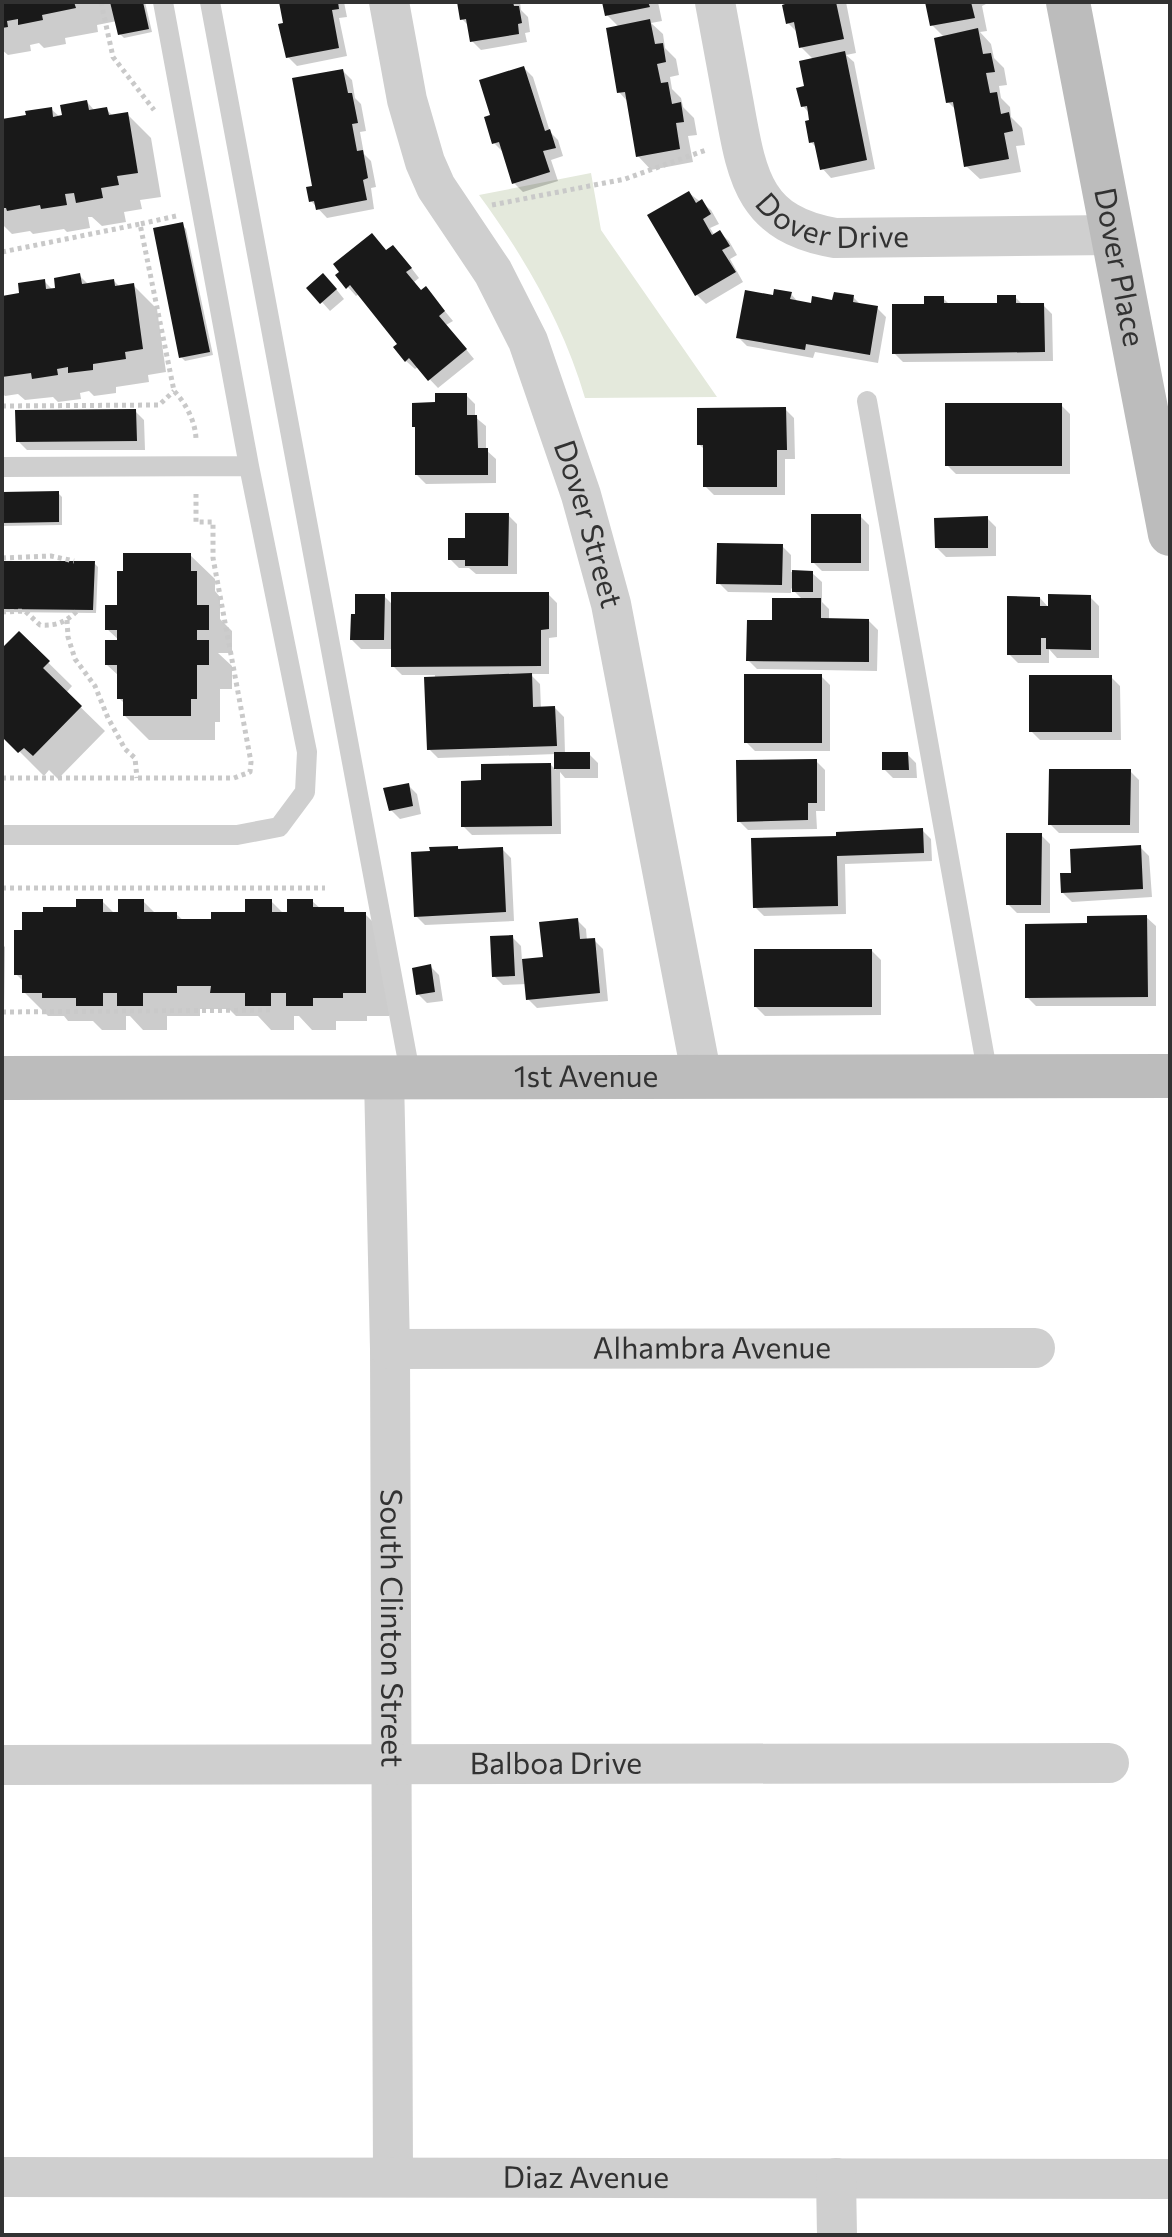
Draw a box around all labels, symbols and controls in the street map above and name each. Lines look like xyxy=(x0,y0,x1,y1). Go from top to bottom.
street label: Dover Drive xyxy=(749,184,909,254)
street label: Dover Place xyxy=(1088,184,1155,349)
street label: Dover Street xyxy=(547,435,632,611)
street label: 1st Avenue xyxy=(514,1056,658,1093)
street label: Alhambra Avenue xyxy=(593,1327,831,1365)
street label: South Clinton Street xyxy=(375,1489,413,1767)
street label: Balboa Drive xyxy=(470,1743,642,1780)
street label: Diaz Avenue xyxy=(503,2157,669,2194)

